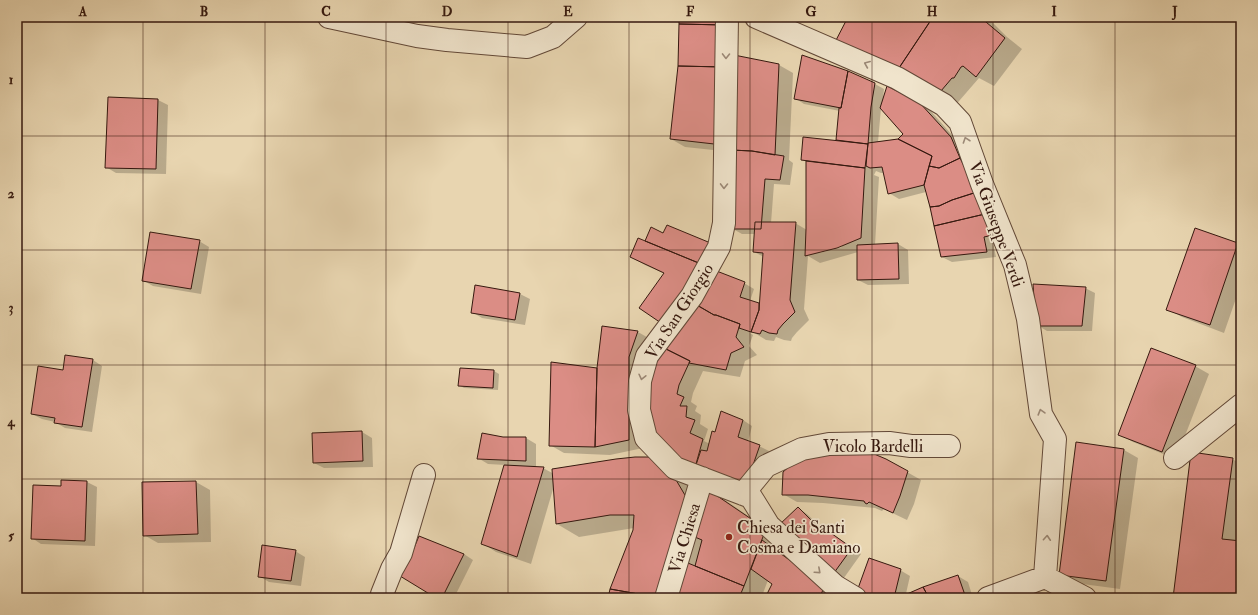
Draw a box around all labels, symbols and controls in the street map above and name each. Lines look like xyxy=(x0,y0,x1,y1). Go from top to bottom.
text: A xyxy=(78,4,88,20)
text: B xyxy=(200,4,208,20)
text: C xyxy=(321,4,331,20)
text: D xyxy=(442,4,453,20)
text: E xyxy=(563,4,573,20)
text: F xyxy=(686,4,695,20)
text: G xyxy=(806,4,817,20)
text: H xyxy=(927,4,938,20)
text: I xyxy=(1051,4,1057,20)
text: J xyxy=(1171,4,1178,21)
one-way arrow xyxy=(722,53,731,59)
one-way arrow xyxy=(863,61,870,69)
text: 1 xyxy=(9,72,14,88)
one-way arrow xyxy=(963,137,971,144)
street label: Via Giuseppe Verdi xyxy=(963,158,1029,291)
one-way arrow xyxy=(720,183,728,189)
text: 2 xyxy=(8,186,15,202)
street label: Via San Giorgio xyxy=(641,259,718,363)
text: 3 xyxy=(9,300,14,316)
one-way arrow xyxy=(638,374,646,380)
one-way arrow xyxy=(1037,409,1046,416)
text: 4 xyxy=(6,414,15,430)
street label: Vicolo Bardelli xyxy=(823,436,924,457)
street label: Via Chiesa xyxy=(664,499,705,576)
place label: Chiesa dei Santi Cosma e Damiano xyxy=(737,517,860,558)
text: 5 xyxy=(8,528,14,544)
marker: Chiesa dei Santi Cosma e Damiano xyxy=(724,532,734,542)
one-way arrow xyxy=(1043,535,1052,541)
one-way arrow xyxy=(813,566,821,574)

